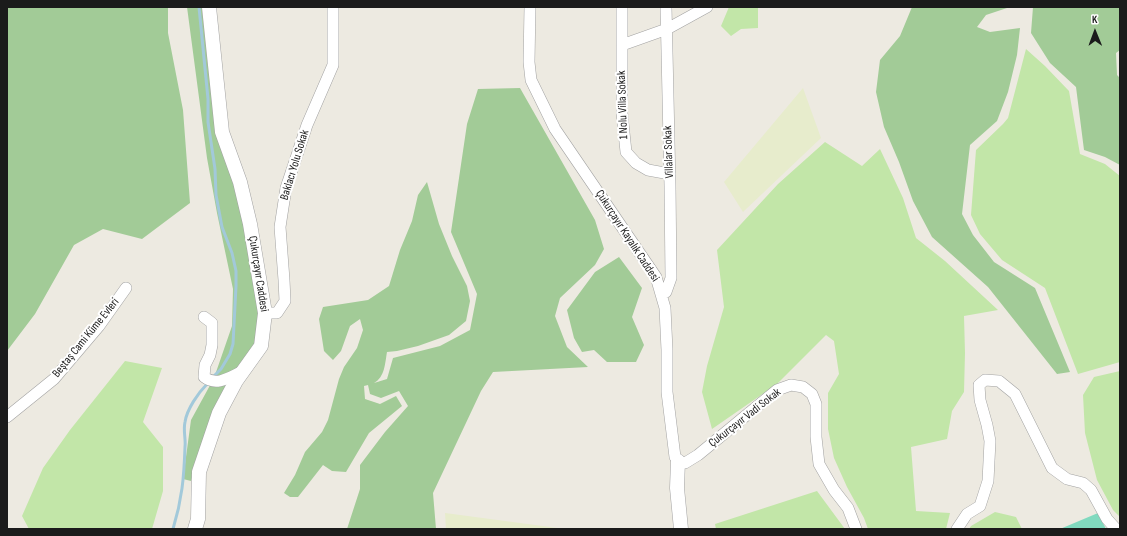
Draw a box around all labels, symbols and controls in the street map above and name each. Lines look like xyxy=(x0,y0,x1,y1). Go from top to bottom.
north arrow xyxy=(1075,12,1115,52)
text: K xyxy=(1092,13,1098,26)
street label: 1 Nolu Villa Sokak xyxy=(615,70,631,140)
street label: Villalar Sokak xyxy=(661,125,677,179)
street label: Baklacı Yolu Sokak xyxy=(277,128,313,202)
street label: Çukurçayır Kayalık Caddesi xyxy=(592,187,662,285)
street label: Çukurçayır Caddesi xyxy=(245,235,271,313)
street label: Beştaş Cami Küme Evleri xyxy=(50,295,122,381)
street label: Çukurçayır Vadi Sokak xyxy=(706,385,784,451)

